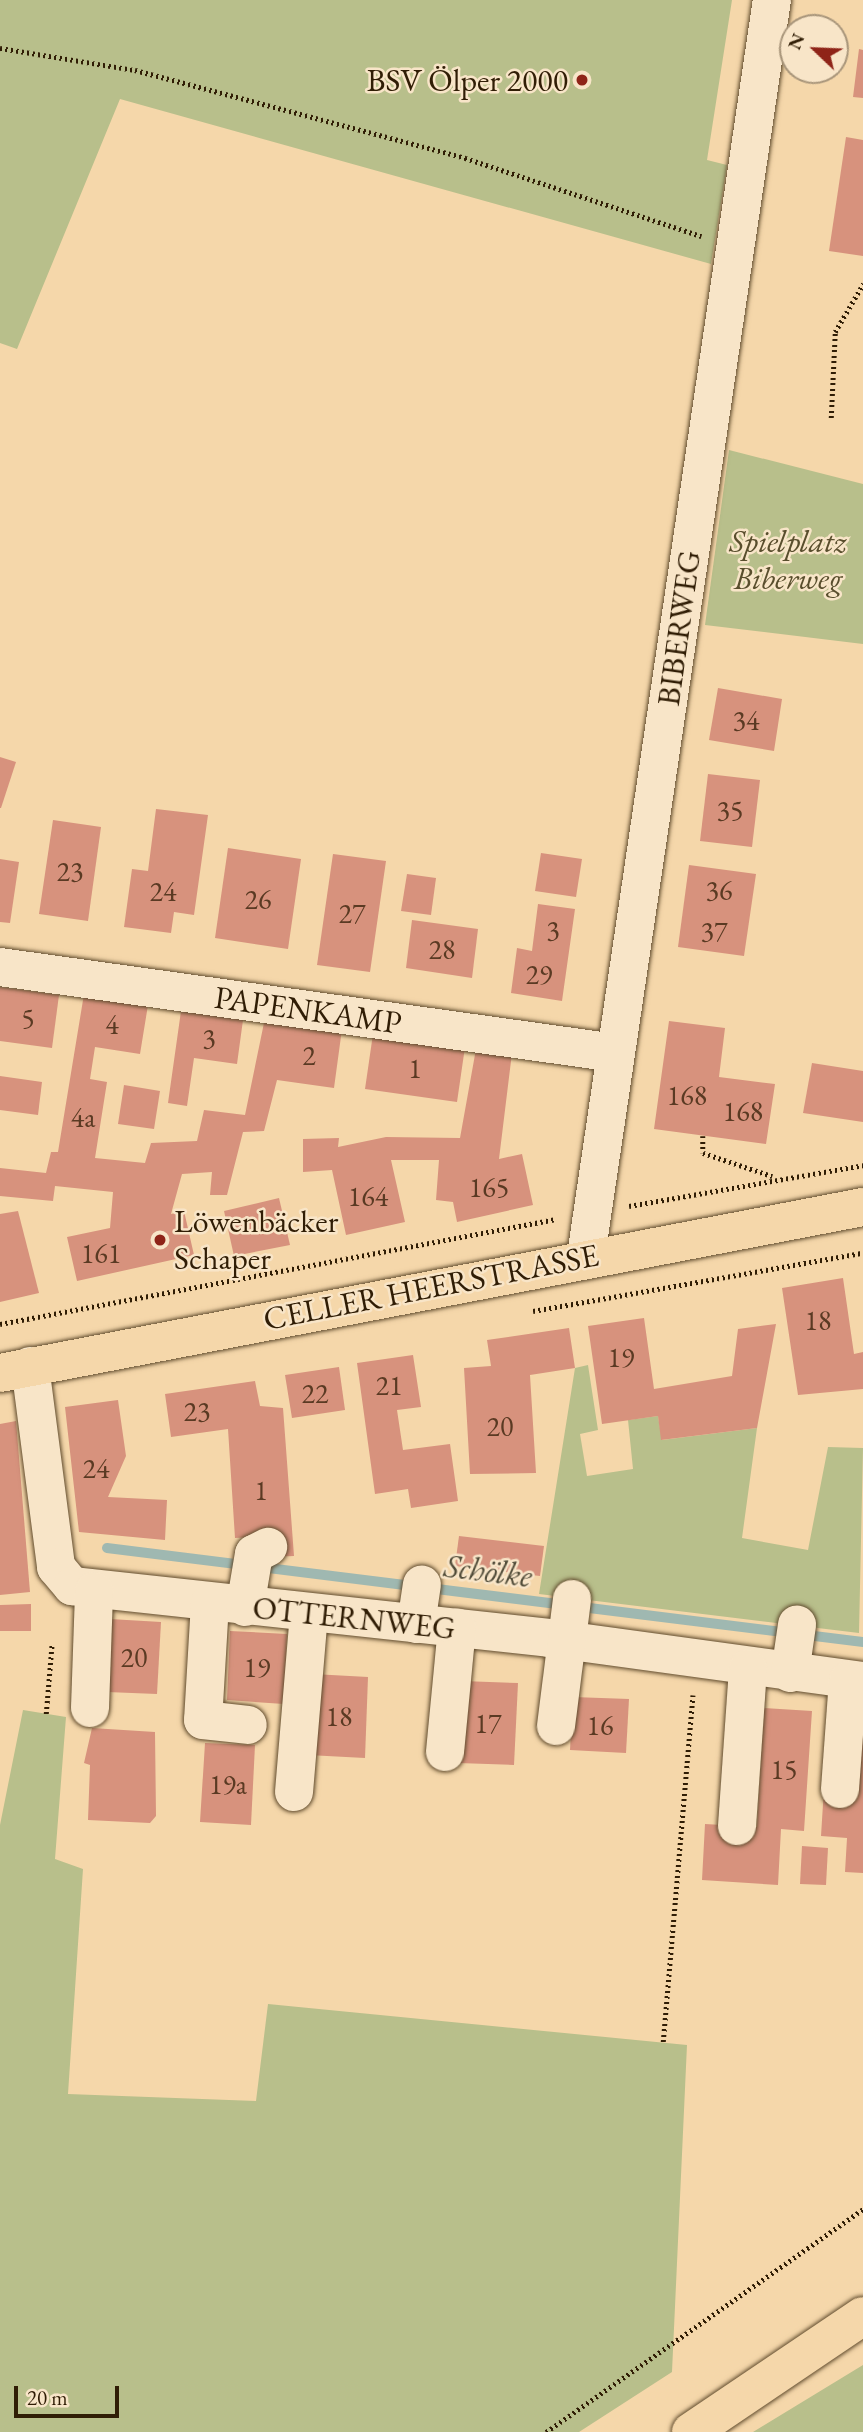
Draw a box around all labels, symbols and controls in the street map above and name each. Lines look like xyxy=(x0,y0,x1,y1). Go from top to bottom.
north arrow xyxy=(779,14,849,84)
text: N xyxy=(782,29,811,53)
place label: BSV Ölper 2000 xyxy=(367,61,568,99)
marker: BSV Ölper 2000 xyxy=(574,72,590,88)
park label: Spielplatz Biberweg xyxy=(729,523,847,598)
street label: BIBERWEG xyxy=(649,548,709,708)
house number: 34 xyxy=(733,703,759,737)
house number: 35 xyxy=(717,793,743,827)
house number: 23 xyxy=(57,854,83,888)
house number: 36 xyxy=(706,873,732,907)
house number: 24 xyxy=(150,874,176,908)
house number: 26 xyxy=(245,882,271,916)
house number: 27 xyxy=(339,896,365,930)
house number: 3 xyxy=(546,913,560,947)
house number: 37 xyxy=(701,914,727,948)
house number: 28 xyxy=(429,932,455,966)
house number: 29 xyxy=(526,957,552,991)
street label: PAPENKAMP xyxy=(212,978,404,1042)
house number: 5 xyxy=(21,1001,35,1035)
house number: 4 xyxy=(105,1007,119,1041)
house number: 3 xyxy=(202,1021,216,1055)
house number: 2 xyxy=(302,1038,316,1072)
house number: 1 xyxy=(408,1051,422,1085)
house number: 168 xyxy=(667,1078,707,1112)
house number: 168 xyxy=(723,1094,763,1128)
house number: 4a xyxy=(71,1100,95,1134)
house number: 165 xyxy=(469,1170,509,1204)
house number: 164 xyxy=(348,1179,388,1213)
place label: Löwenbäcker Schaper xyxy=(174,1203,338,1278)
marker: Löwenbäcker Schaper xyxy=(152,1232,168,1248)
house number: 161 xyxy=(81,1236,121,1270)
street label: CELLER HEERSTRASSE xyxy=(260,1236,602,1338)
house number: 18 xyxy=(805,1303,831,1337)
house number: 19 xyxy=(608,1340,634,1374)
house number: 21 xyxy=(376,1368,402,1402)
house number: 22 xyxy=(302,1376,328,1410)
house number: 23 xyxy=(184,1394,210,1428)
house number: 20 xyxy=(487,1409,513,1443)
house number: 24 xyxy=(83,1451,109,1485)
house number: 1 xyxy=(254,1473,268,1507)
water label: Schölke xyxy=(442,1546,534,1596)
street label: OTTERNWEG xyxy=(251,1588,457,1648)
house number: 20 xyxy=(121,1640,147,1674)
house number: 19 xyxy=(244,1650,270,1684)
house number: 18 xyxy=(326,1699,352,1733)
house number: 17 xyxy=(475,1706,501,1740)
house number: 16 xyxy=(587,1708,613,1742)
house number: 15 xyxy=(771,1752,797,1786)
house number: 19a xyxy=(209,1767,247,1801)
scale bar xyxy=(18,2372,122,2416)
text: 20 m xyxy=(27,2384,68,2411)

